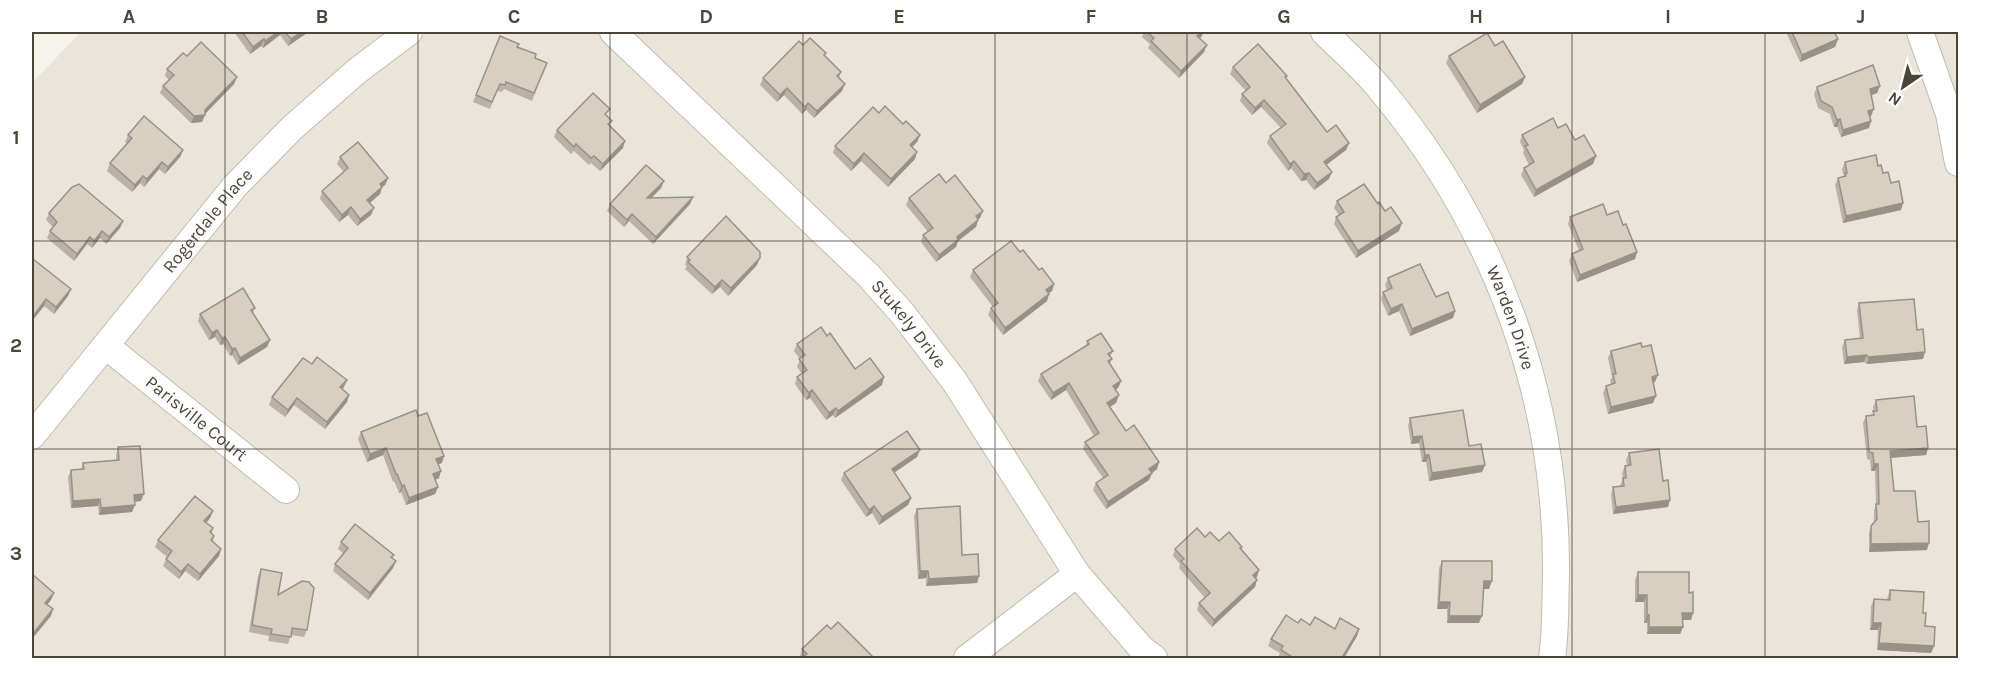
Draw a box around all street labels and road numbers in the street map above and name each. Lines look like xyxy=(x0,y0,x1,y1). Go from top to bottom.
street label: Rogerdale Place xyxy=(158,164,257,277)
street label: Warden Drive xyxy=(1482,262,1539,372)
street label: Stukely Drive xyxy=(866,275,951,373)
street label: Parisville Court xyxy=(141,371,252,466)

